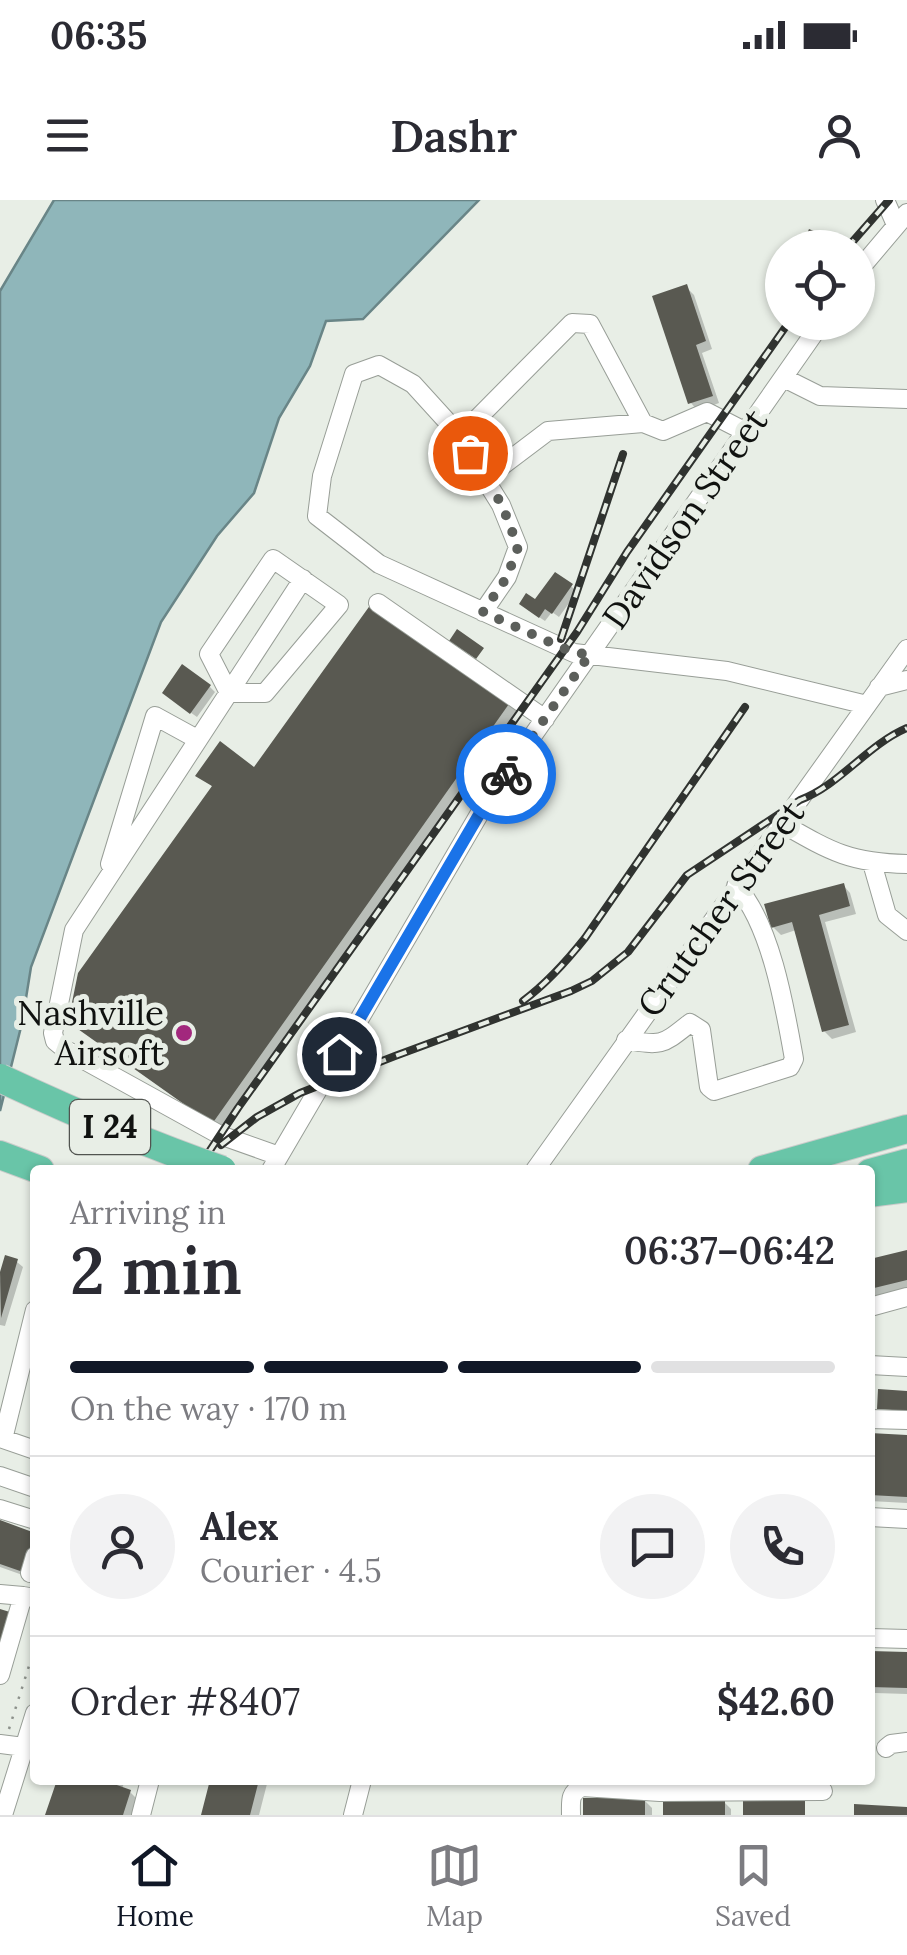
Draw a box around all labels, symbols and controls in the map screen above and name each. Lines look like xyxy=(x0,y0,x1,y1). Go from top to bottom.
text: 06:35 xyxy=(50,11,147,59)
text: Dashr xyxy=(390,107,517,164)
icon: menu xyxy=(40,108,95,163)
icon: person xyxy=(812,108,867,163)
map controls xyxy=(765,230,875,340)
button: locate xyxy=(765,230,875,340)
street label: Davidson Street xyxy=(592,400,777,637)
pin xyxy=(428,411,513,496)
icon: bag xyxy=(443,426,498,481)
courier xyxy=(456,724,556,824)
icon: bike xyxy=(479,747,534,802)
street label: Crutcher Street xyxy=(627,791,814,1026)
place label: Nashville Airsoft xyxy=(17,990,164,1075)
pin xyxy=(297,1012,382,1097)
marker: Nashville Airsoft xyxy=(173,1022,195,1044)
icon: home xyxy=(312,1027,367,1082)
road number: I 24 xyxy=(70,1100,150,1154)
text: Arriving in xyxy=(70,1192,226,1233)
text: 06:37–06:42 xyxy=(624,1226,835,1274)
text: 2 min xyxy=(70,1229,242,1312)
text: On the way · 170 m xyxy=(70,1388,347,1429)
button: person xyxy=(70,1494,175,1599)
button: chat xyxy=(600,1494,705,1599)
button: phone xyxy=(730,1494,835,1599)
text: Alex xyxy=(200,1502,279,1550)
text: Courier · 4.5 xyxy=(200,1550,382,1591)
text: Order #8407 xyxy=(70,1677,300,1725)
text: $42.60 xyxy=(717,1677,835,1725)
tab: Home xyxy=(116,1838,194,1934)
tab: Map xyxy=(426,1838,483,1934)
tab: Saved xyxy=(715,1838,791,1934)

